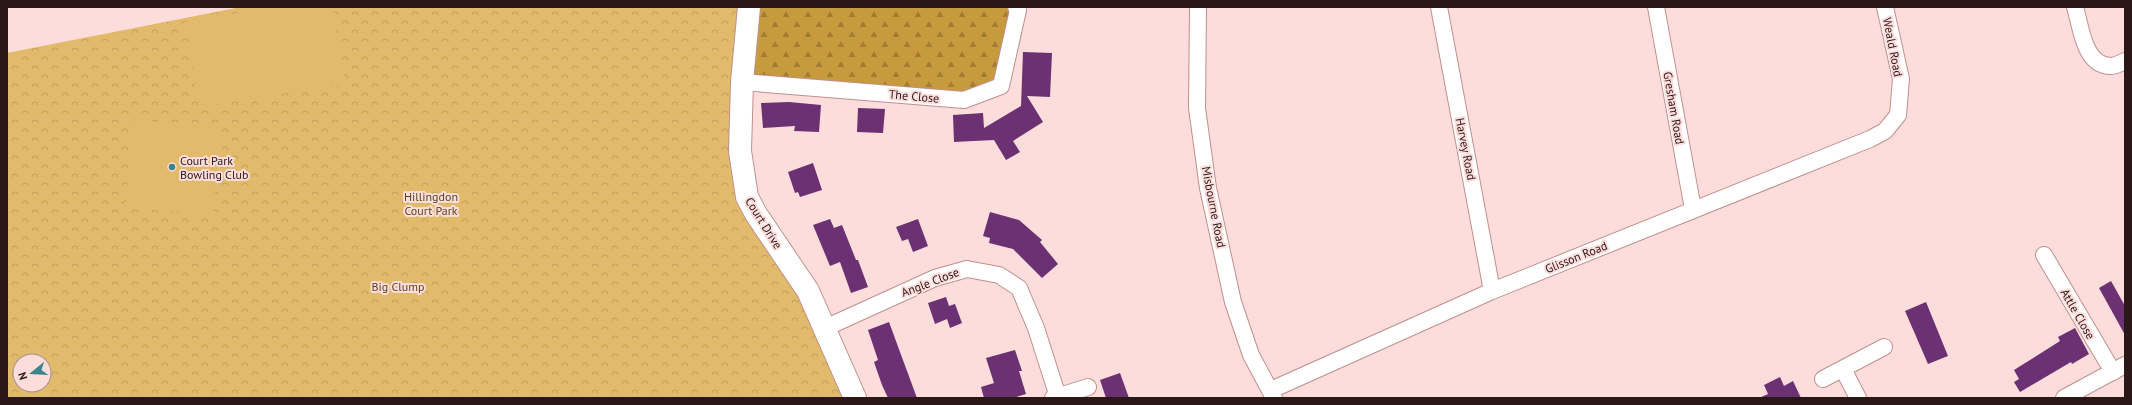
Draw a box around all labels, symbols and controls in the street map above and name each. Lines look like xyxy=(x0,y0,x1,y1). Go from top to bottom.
street label: Weald Road xyxy=(1880,16,1906,78)
street label: Gresham Road xyxy=(1660,71,1688,145)
street label: The Close xyxy=(888,86,940,106)
street label: Harvey Road xyxy=(1453,116,1479,182)
place label: Court Park Bowling Club xyxy=(180,153,248,182)
marker: Court Park Bowling Club xyxy=(167,162,177,172)
street label: Misbourne Road xyxy=(1199,165,1229,249)
park label: Hillingdon Court Park xyxy=(404,189,458,218)
street label: Court Drive xyxy=(742,194,786,252)
street label: Glisson Road xyxy=(1543,238,1609,276)
street label: Angle Close xyxy=(899,264,961,300)
park label: Big Clump xyxy=(372,279,424,294)
street label: Attle Close xyxy=(2058,286,2098,342)
north arrow xyxy=(12,353,52,393)
text: N xyxy=(15,370,30,382)

